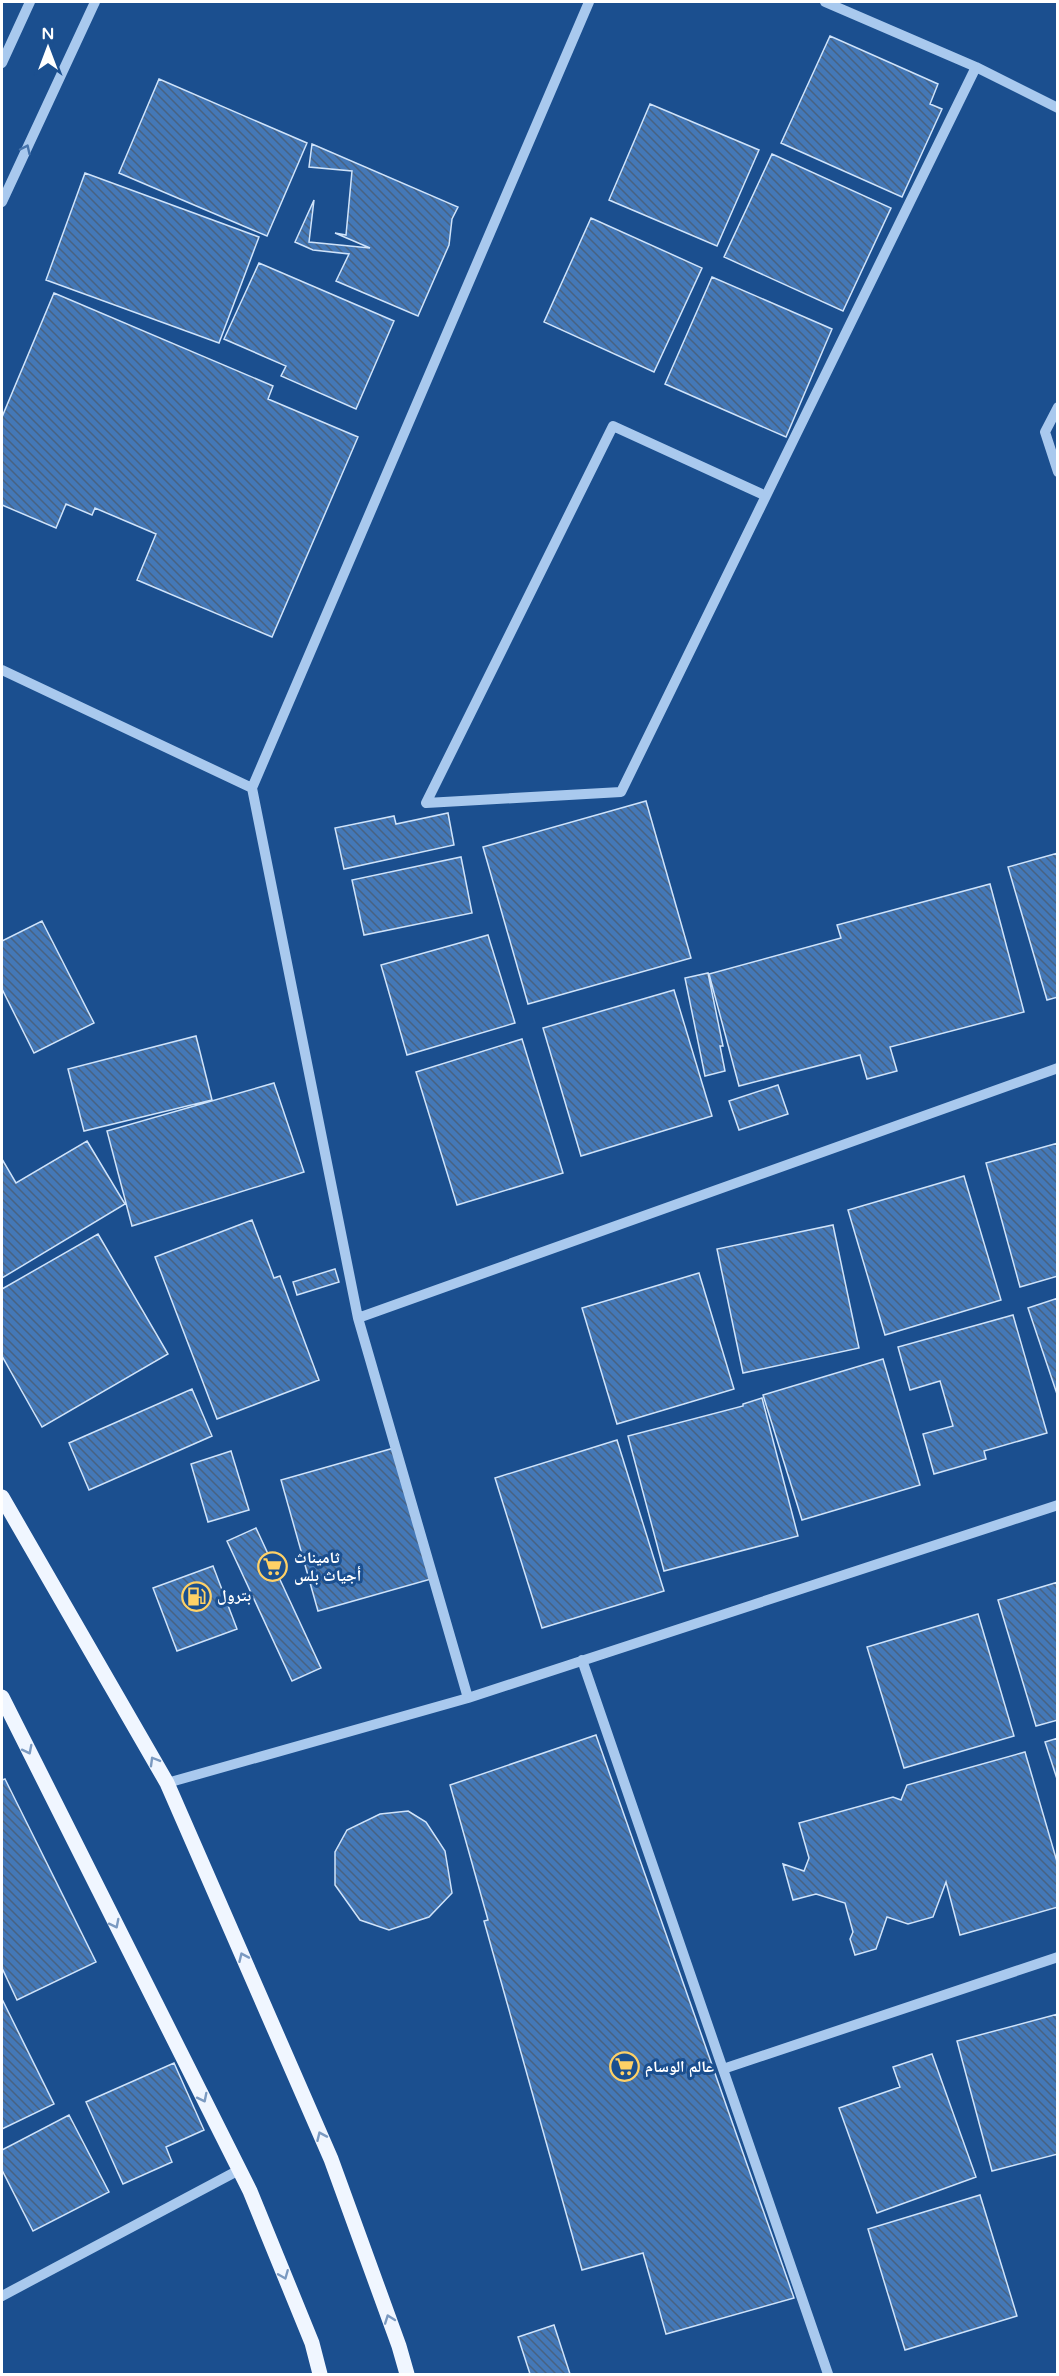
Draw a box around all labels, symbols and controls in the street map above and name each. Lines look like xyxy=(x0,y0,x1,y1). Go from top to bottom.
north arrow xyxy=(18,18,78,78)
text: N xyxy=(42,24,54,44)
one-way arrow xyxy=(19,144,31,155)
place label: ثاميناث أجياث بلس xyxy=(294,1548,361,1586)
supermarket icon: ثاميناث أجياث بلس xyxy=(257,1551,289,1583)
fuel station icon: بترول xyxy=(180,1580,212,1612)
place label: بترول xyxy=(217,1586,251,1606)
one-way arrow xyxy=(20,1743,32,1754)
one-way arrow xyxy=(150,1757,161,1767)
one-way arrow xyxy=(108,1917,120,1928)
one-way arrow xyxy=(238,1953,250,1964)
supermarket icon: عالم الوسام xyxy=(608,2051,640,2083)
place label: عالم الوسام xyxy=(645,2057,714,2078)
one-way arrow xyxy=(196,2092,207,2102)
one-way arrow xyxy=(316,2131,328,2142)
one-way arrow xyxy=(277,2269,289,2280)
one-way arrow xyxy=(384,2314,397,2325)

